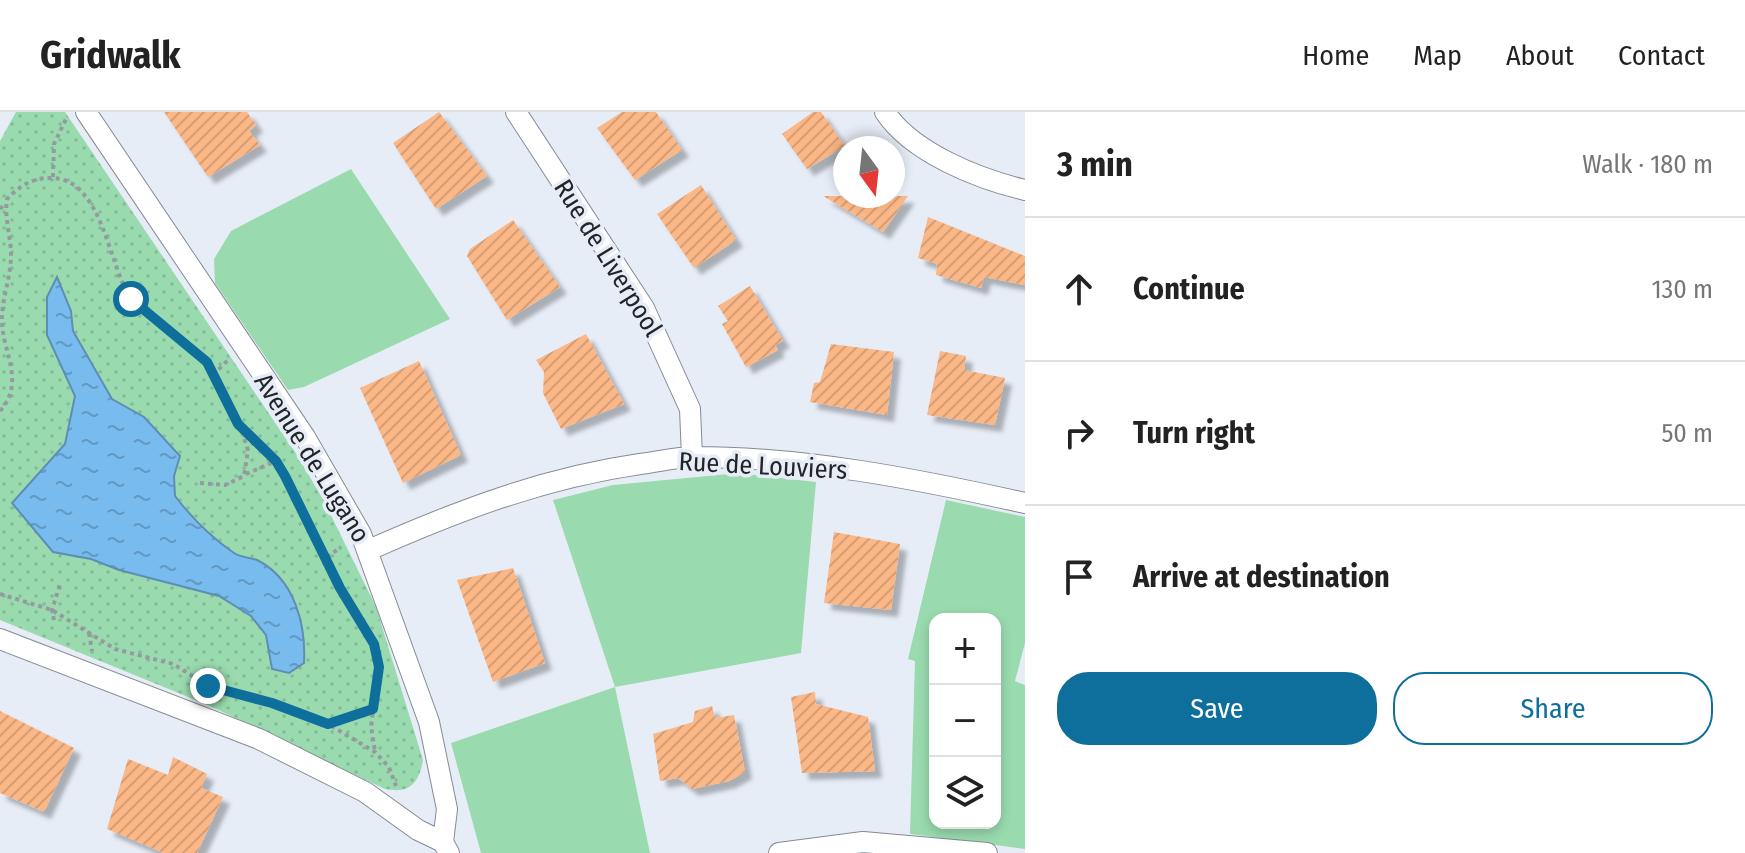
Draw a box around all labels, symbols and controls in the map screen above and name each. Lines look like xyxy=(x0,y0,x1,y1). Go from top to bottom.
text: Gridwalk xyxy=(40,32,181,78)
text: Home xyxy=(1302,39,1369,72)
text: Map xyxy=(1413,39,1462,72)
text: About xyxy=(1506,39,1574,72)
text: Contact xyxy=(1618,39,1705,72)
north arrow xyxy=(833,136,905,208)
text: 3 min xyxy=(1057,144,1133,185)
text: Walk · 180 m xyxy=(1582,149,1713,180)
street label: Rue de Liverpool xyxy=(547,174,669,342)
icon: ahead xyxy=(1057,267,1101,311)
text: Continue xyxy=(1133,271,1245,307)
text: 130 m xyxy=(1651,274,1713,305)
route start xyxy=(113,281,149,317)
street label: Avenue de Lugano xyxy=(248,368,376,548)
icon: right xyxy=(1057,411,1101,455)
text: Turn right xyxy=(1133,415,1255,451)
text: 50 m xyxy=(1661,418,1713,449)
street label: Rue de Louviers xyxy=(678,446,848,486)
icon: arrive xyxy=(1057,555,1101,599)
text: Arrive at destination xyxy=(1133,559,1390,595)
map controls xyxy=(929,613,1001,829)
button: + xyxy=(929,613,1001,685)
route end xyxy=(190,668,226,704)
button: Save xyxy=(1057,672,1377,745)
button: Share xyxy=(1393,672,1713,745)
button: − xyxy=(929,685,1001,757)
button: layers xyxy=(929,757,1001,829)

